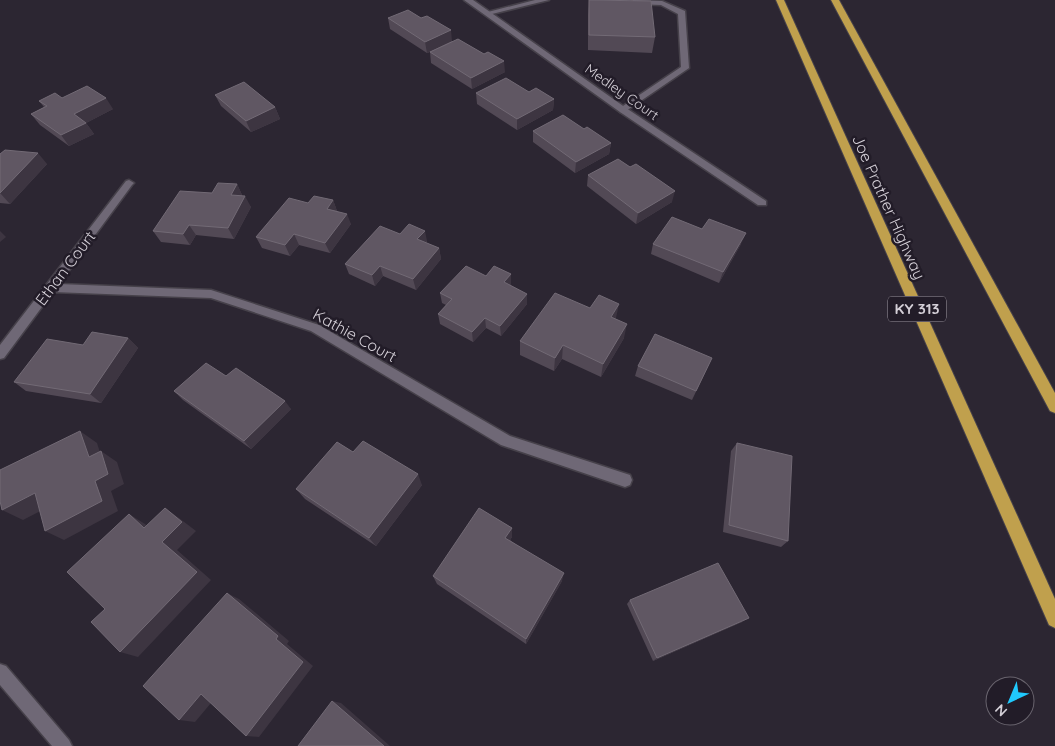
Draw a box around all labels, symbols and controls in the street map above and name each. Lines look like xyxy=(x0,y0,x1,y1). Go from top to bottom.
street label: Medley Court xyxy=(581,60,663,124)
street label: Joe Prather Highway xyxy=(848,131,930,283)
street label: Ethan Court xyxy=(31,227,99,309)
road number: KY 313 xyxy=(888,296,946,322)
street label: Kathie Court xyxy=(310,304,400,366)
north arrow xyxy=(985,676,1035,726)
text: N xyxy=(991,700,1011,720)

